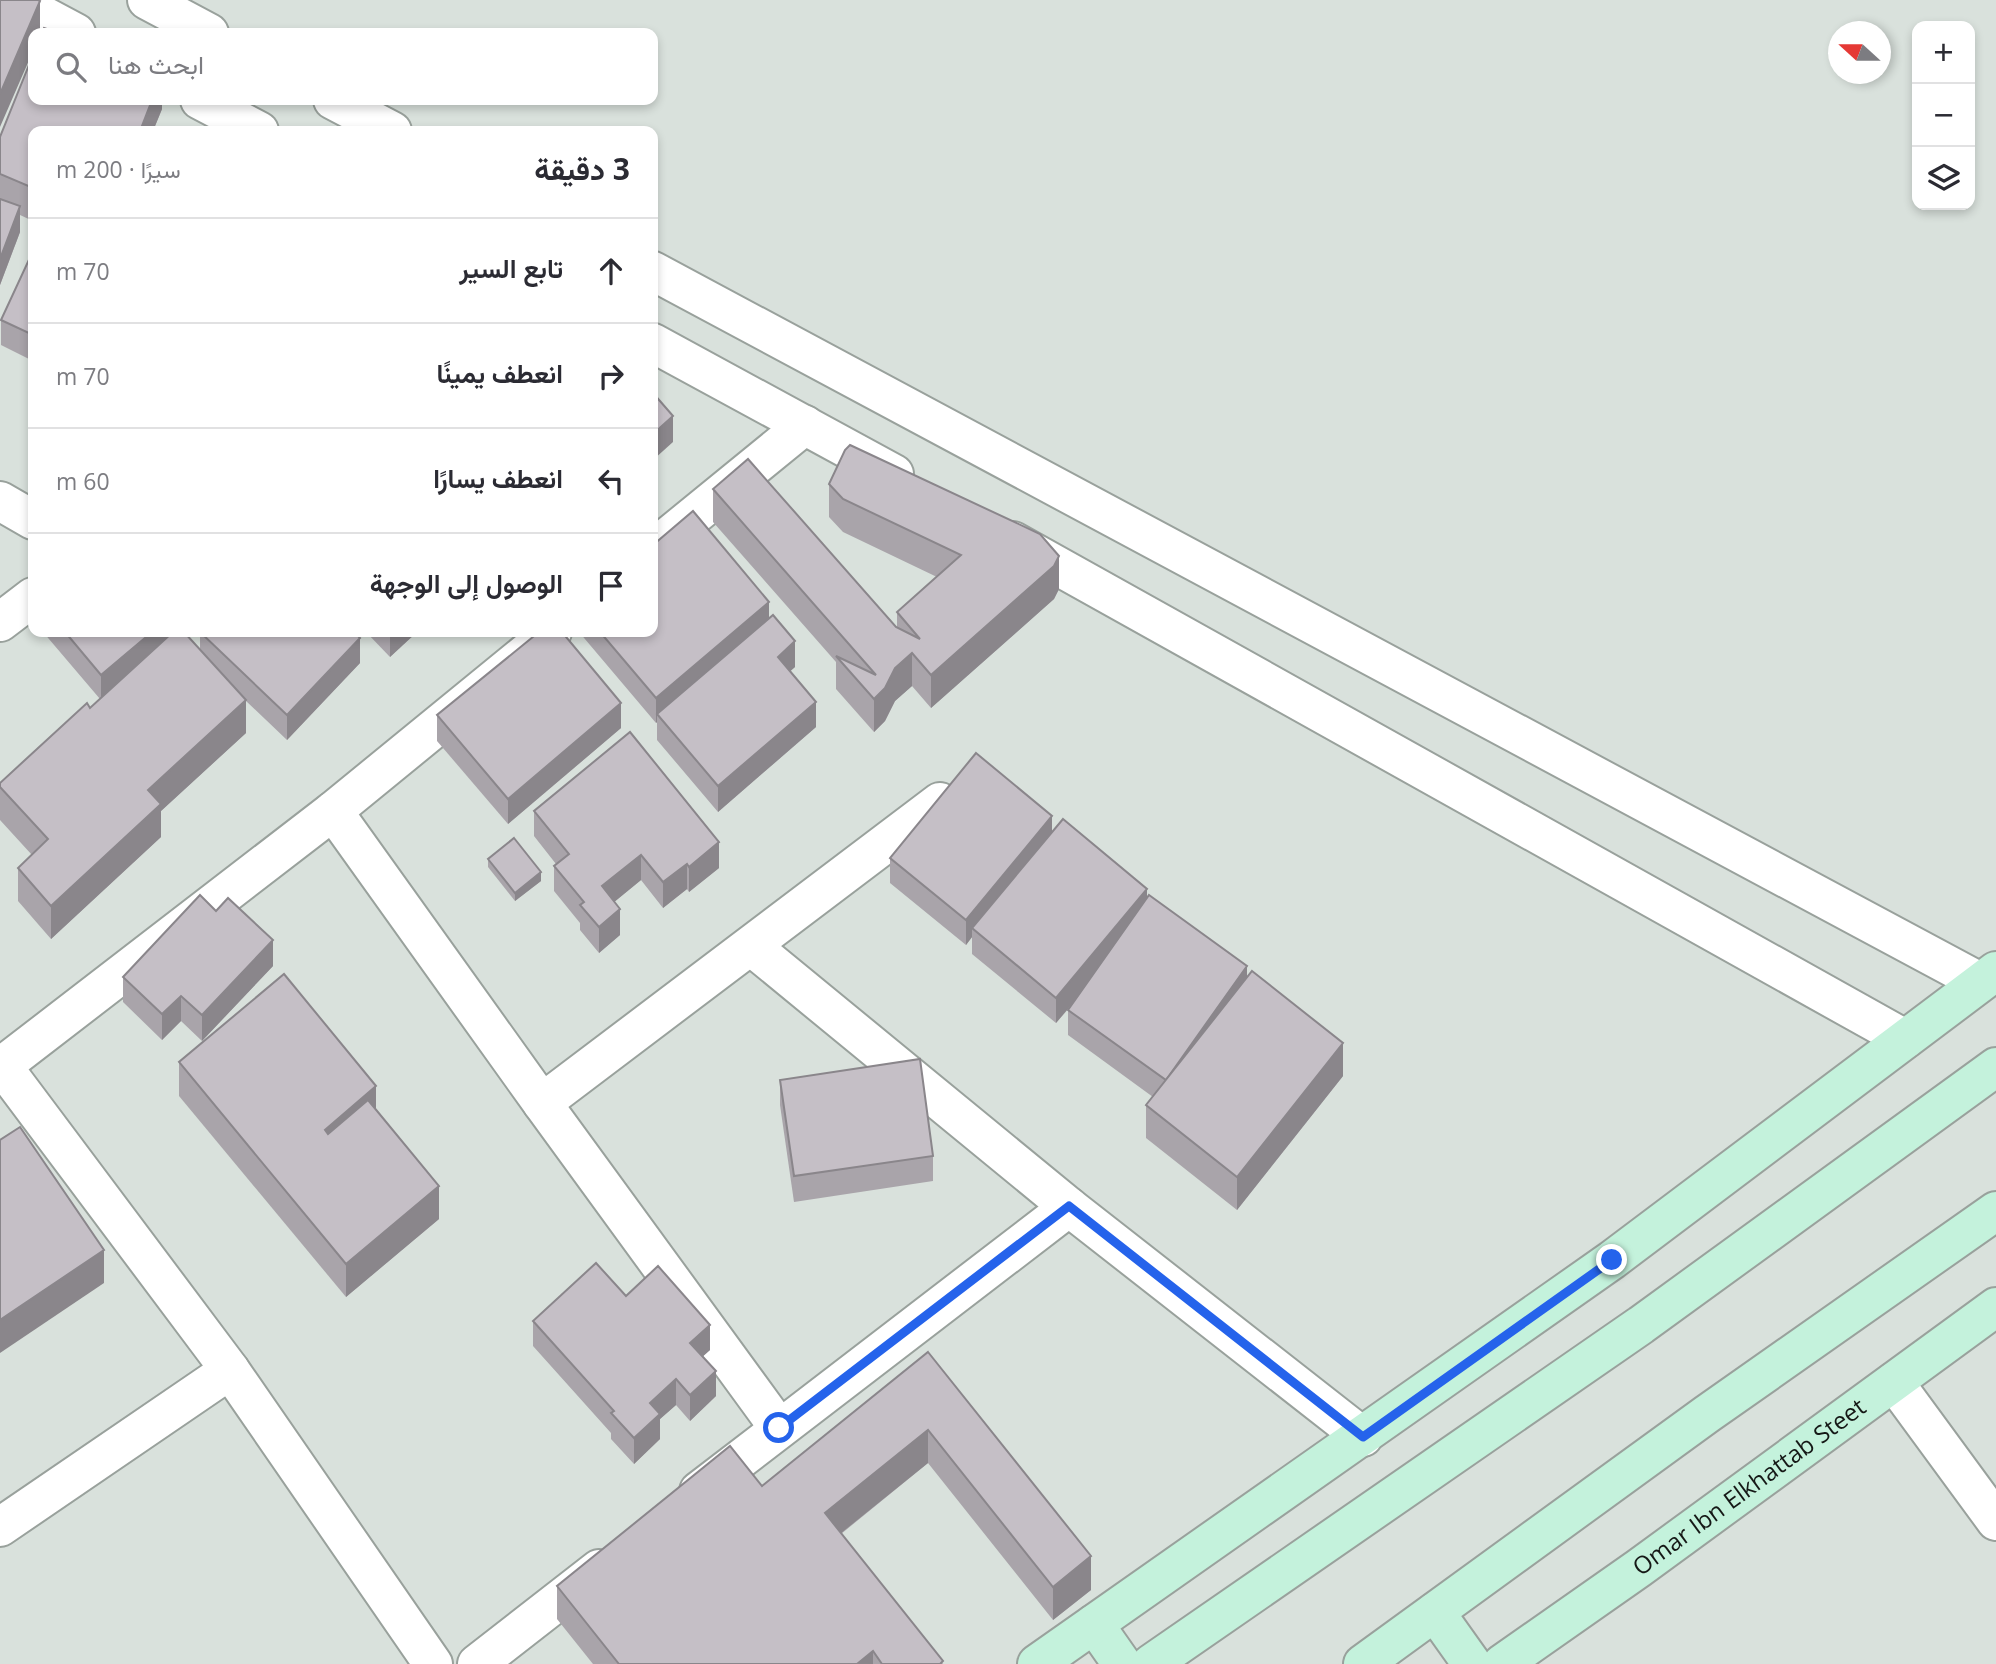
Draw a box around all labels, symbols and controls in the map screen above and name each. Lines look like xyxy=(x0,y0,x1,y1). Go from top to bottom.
north arrow xyxy=(1828,21,1891,84)
map controls xyxy=(1912,21,1975,210)
button: + xyxy=(1912,21,1975,84)
search box xyxy=(28,28,658,105)
text: ابحث هنا xyxy=(108,46,204,82)
icon: search xyxy=(52,48,90,86)
button: − xyxy=(1912,84,1975,147)
button: layers xyxy=(1912,147,1975,210)
text: 3 دقيقة xyxy=(534,148,630,189)
text: سيرًا · 200 m xyxy=(56,153,181,185)
text: تابع السير xyxy=(459,250,563,286)
icon: ahead xyxy=(592,252,630,290)
text: 70 m xyxy=(56,255,110,287)
text: انعطف يمينًا xyxy=(436,355,563,391)
icon: right xyxy=(592,357,630,395)
text: 70 m xyxy=(56,360,110,392)
text: انعطف يسارًا xyxy=(433,460,563,496)
icon: left xyxy=(592,462,630,500)
text: 60 m xyxy=(56,465,110,497)
text: الوصول إلى الوجهة xyxy=(370,565,563,601)
icon: arrive xyxy=(592,567,630,605)
route end xyxy=(1596,1244,1627,1275)
street label: Omar Ibn Elkhattab Steet xyxy=(1625,1390,1872,1582)
route start xyxy=(763,1412,794,1443)

